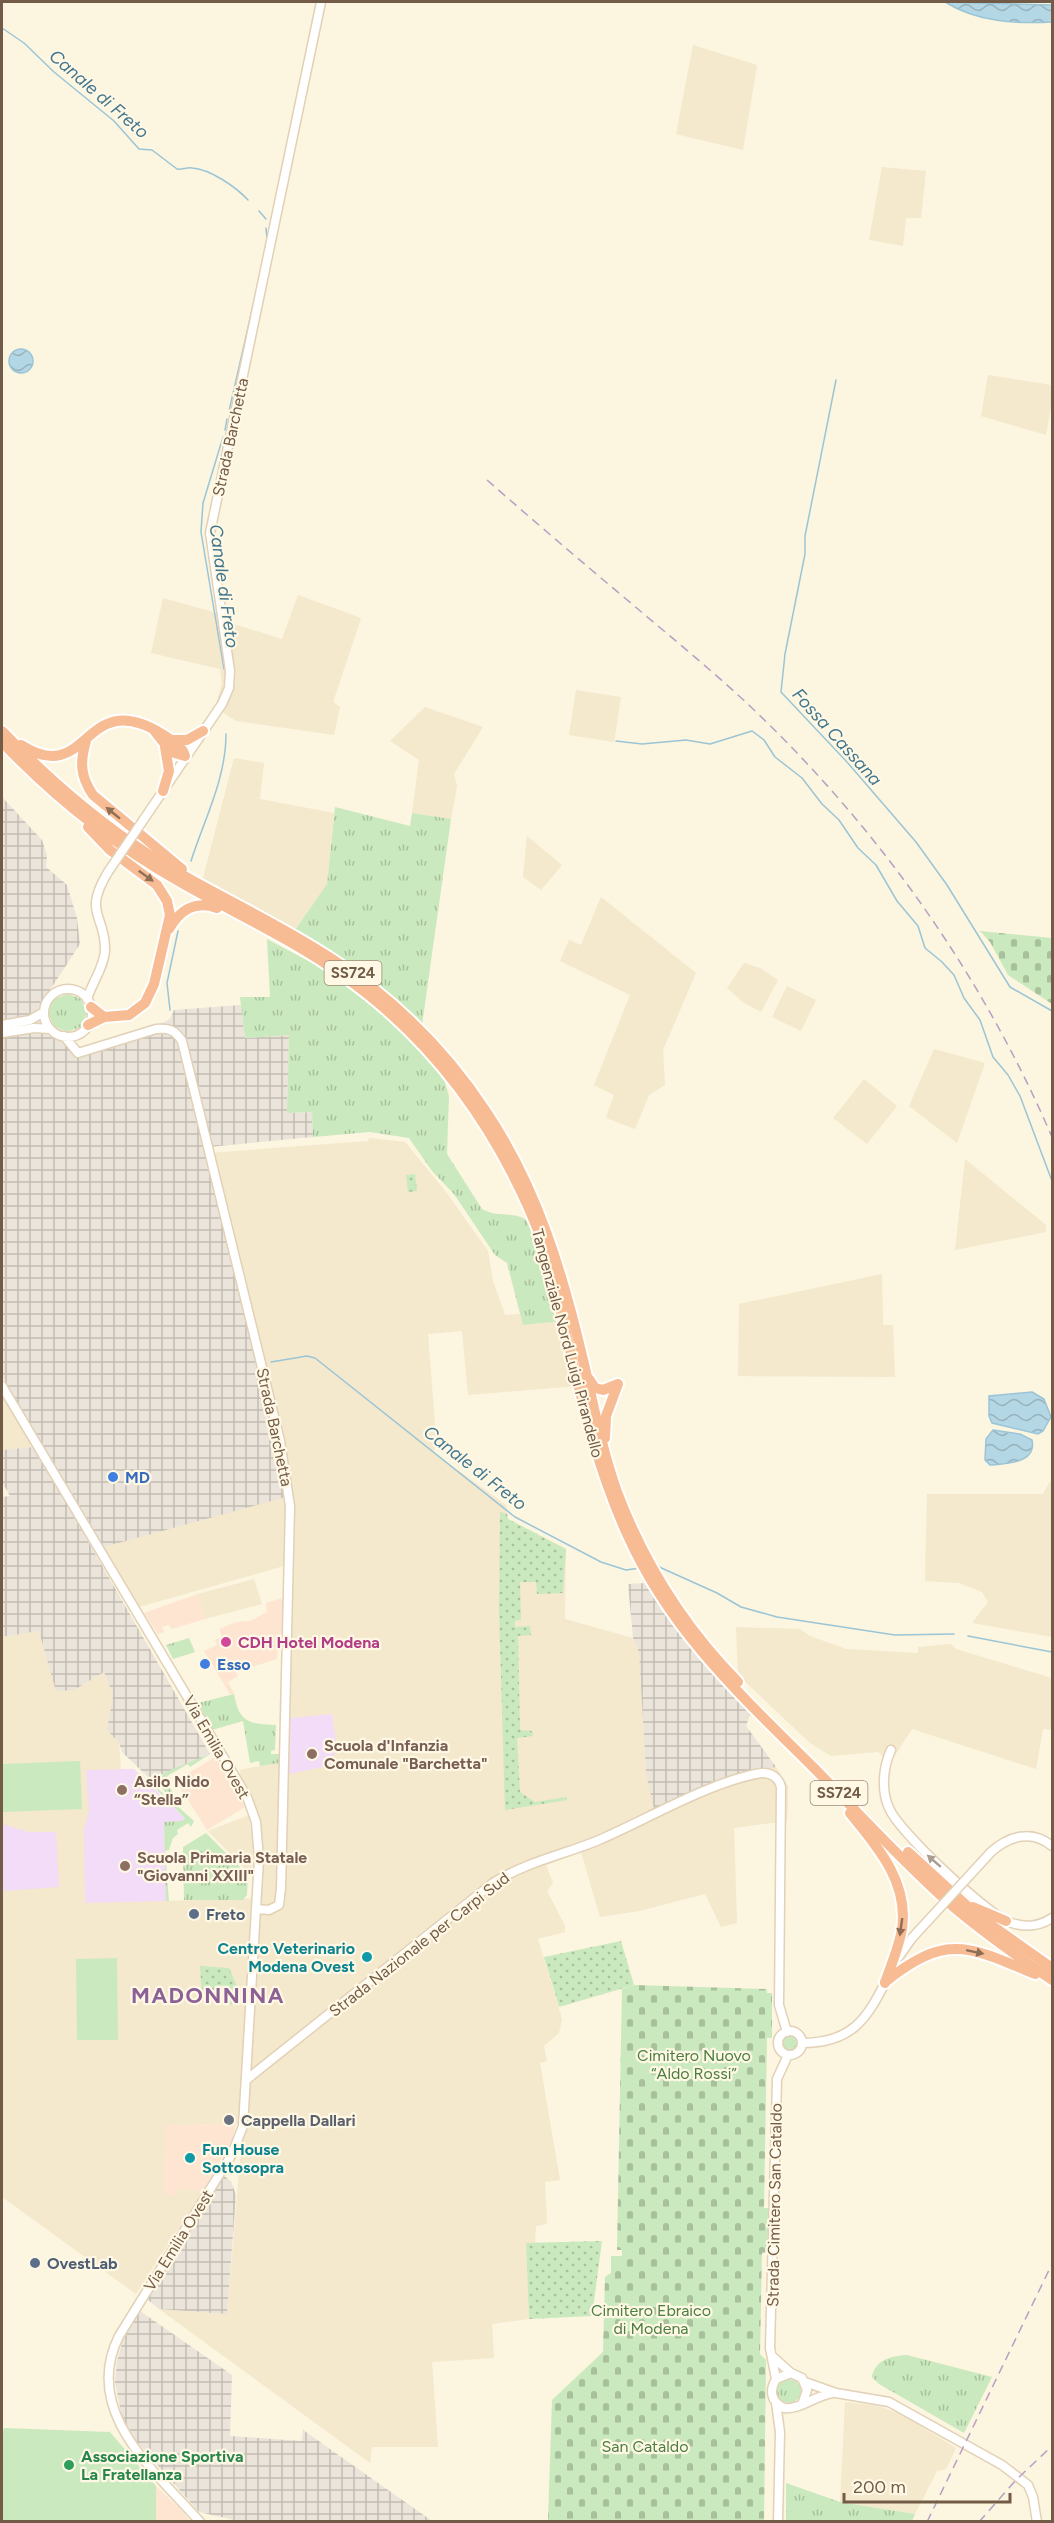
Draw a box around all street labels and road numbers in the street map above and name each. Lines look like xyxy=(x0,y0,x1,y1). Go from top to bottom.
street label: Strada Barchetta xyxy=(209,376,252,498)
road number: SS724 xyxy=(324,961,382,985)
street label: Tangenziale Nord Luigi Pirandello xyxy=(528,1227,607,1460)
street label: Strada Barchetta xyxy=(253,1366,296,1488)
street label: Via Emilia Ovest xyxy=(179,1692,254,1802)
road number: SS724 xyxy=(810,1781,868,1805)
street label: Strada Nazionale per Carpi Sud xyxy=(325,1868,513,2021)
street label: Strada Cimitero San Cataldo xyxy=(763,2103,786,2307)
street label: Via Emilia Ovest xyxy=(140,2186,217,2294)

